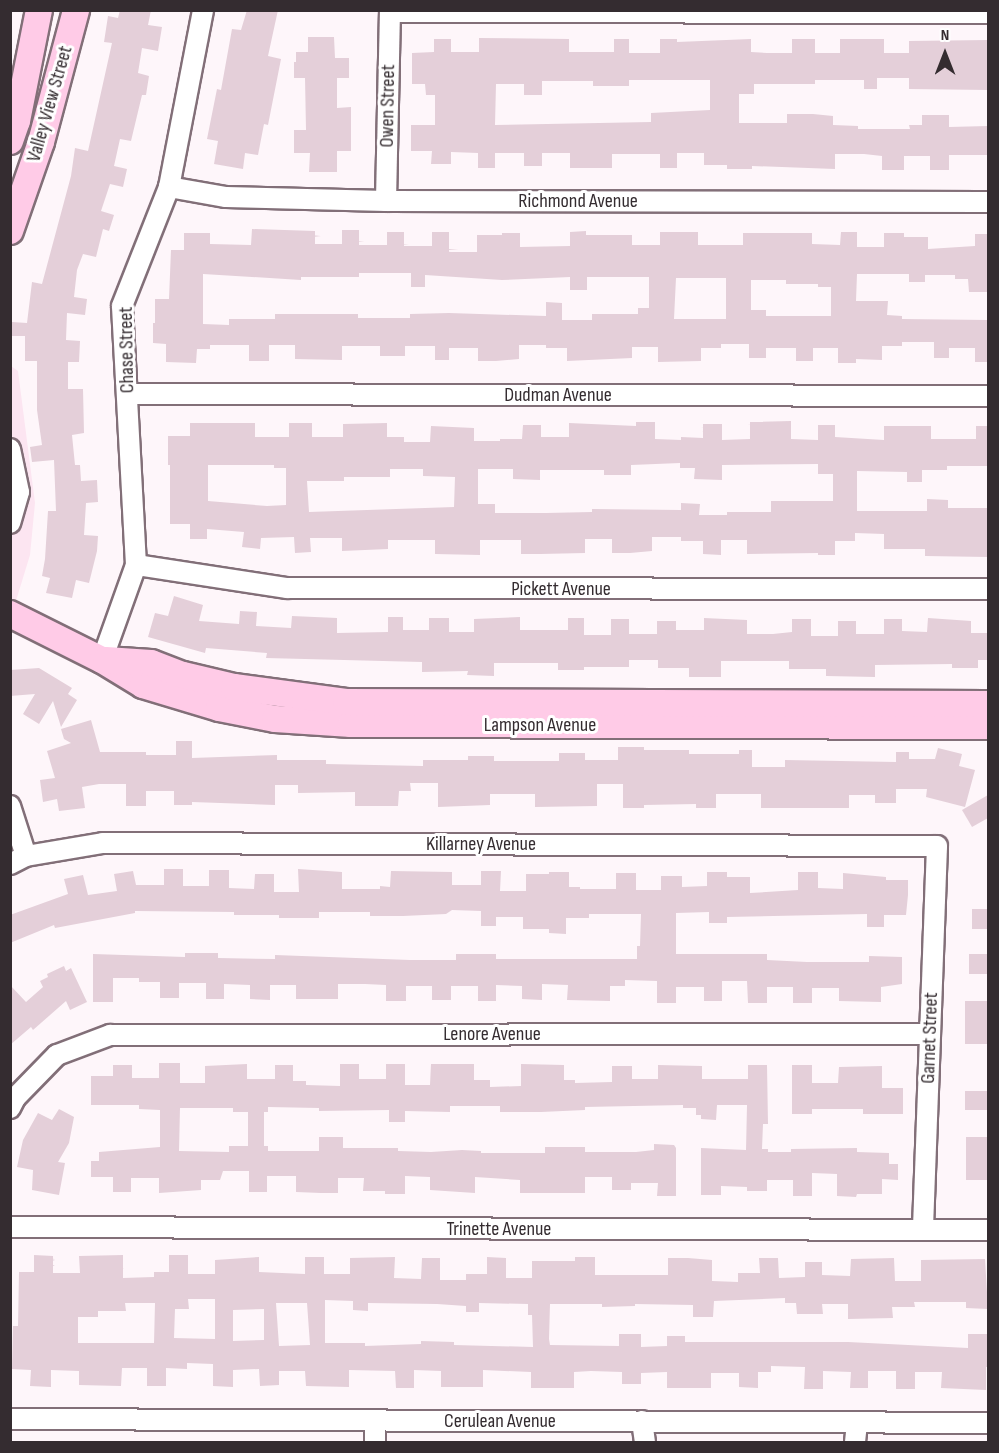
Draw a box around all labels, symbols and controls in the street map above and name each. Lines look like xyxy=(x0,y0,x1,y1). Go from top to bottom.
north arrow xyxy=(915,24,975,84)
text: N xyxy=(941,26,949,45)
street label: Valley View Street xyxy=(22,43,78,165)
street label: Owen Street xyxy=(375,64,401,148)
street label: Richmond Avenue xyxy=(518,189,638,213)
street label: Chase Street xyxy=(114,307,140,393)
street label: Dudman Avenue xyxy=(504,383,612,407)
street label: Pickett Avenue xyxy=(511,577,611,601)
street label: Lampson Avenue xyxy=(484,713,596,737)
street label: Killarney Avenue xyxy=(426,832,536,856)
street label: Garnet Street xyxy=(916,992,944,1084)
street label: Lenore Avenue xyxy=(443,1022,541,1046)
street label: Trinette Avenue xyxy=(447,1217,551,1241)
street label: Cerulean Avenue xyxy=(444,1409,556,1433)

